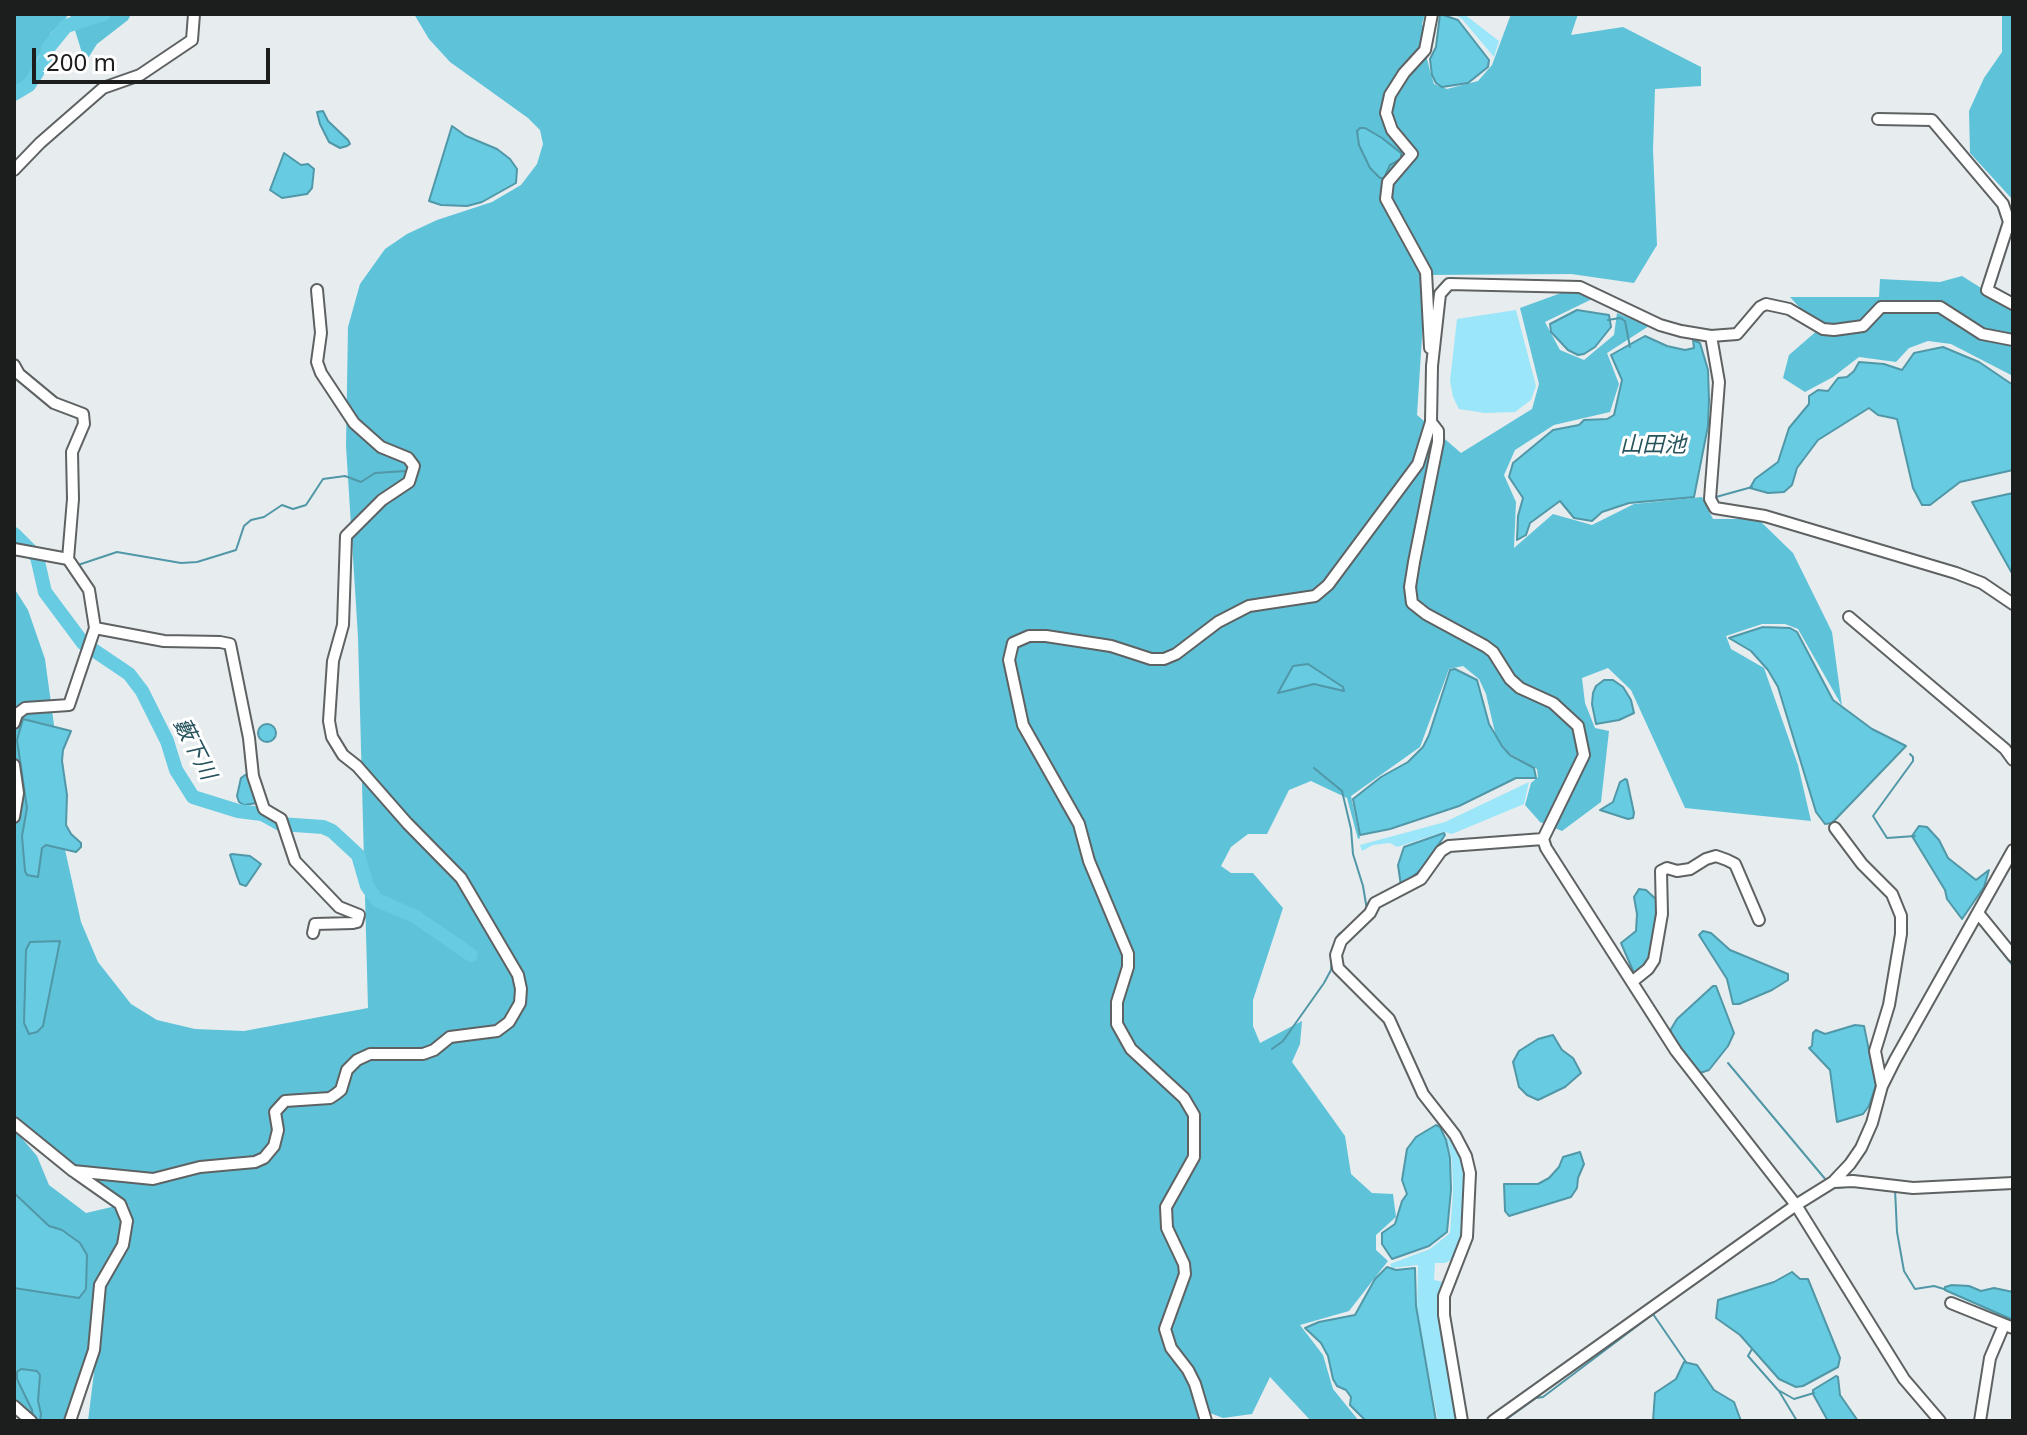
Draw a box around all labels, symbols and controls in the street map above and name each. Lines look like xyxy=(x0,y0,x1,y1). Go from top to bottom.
scale bar xyxy=(36,32,274,82)
text: 200 m xyxy=(46,45,116,78)
water label: 山田池 xyxy=(1620,433,1686,459)
water label: 藪下川 xyxy=(167,714,221,784)

